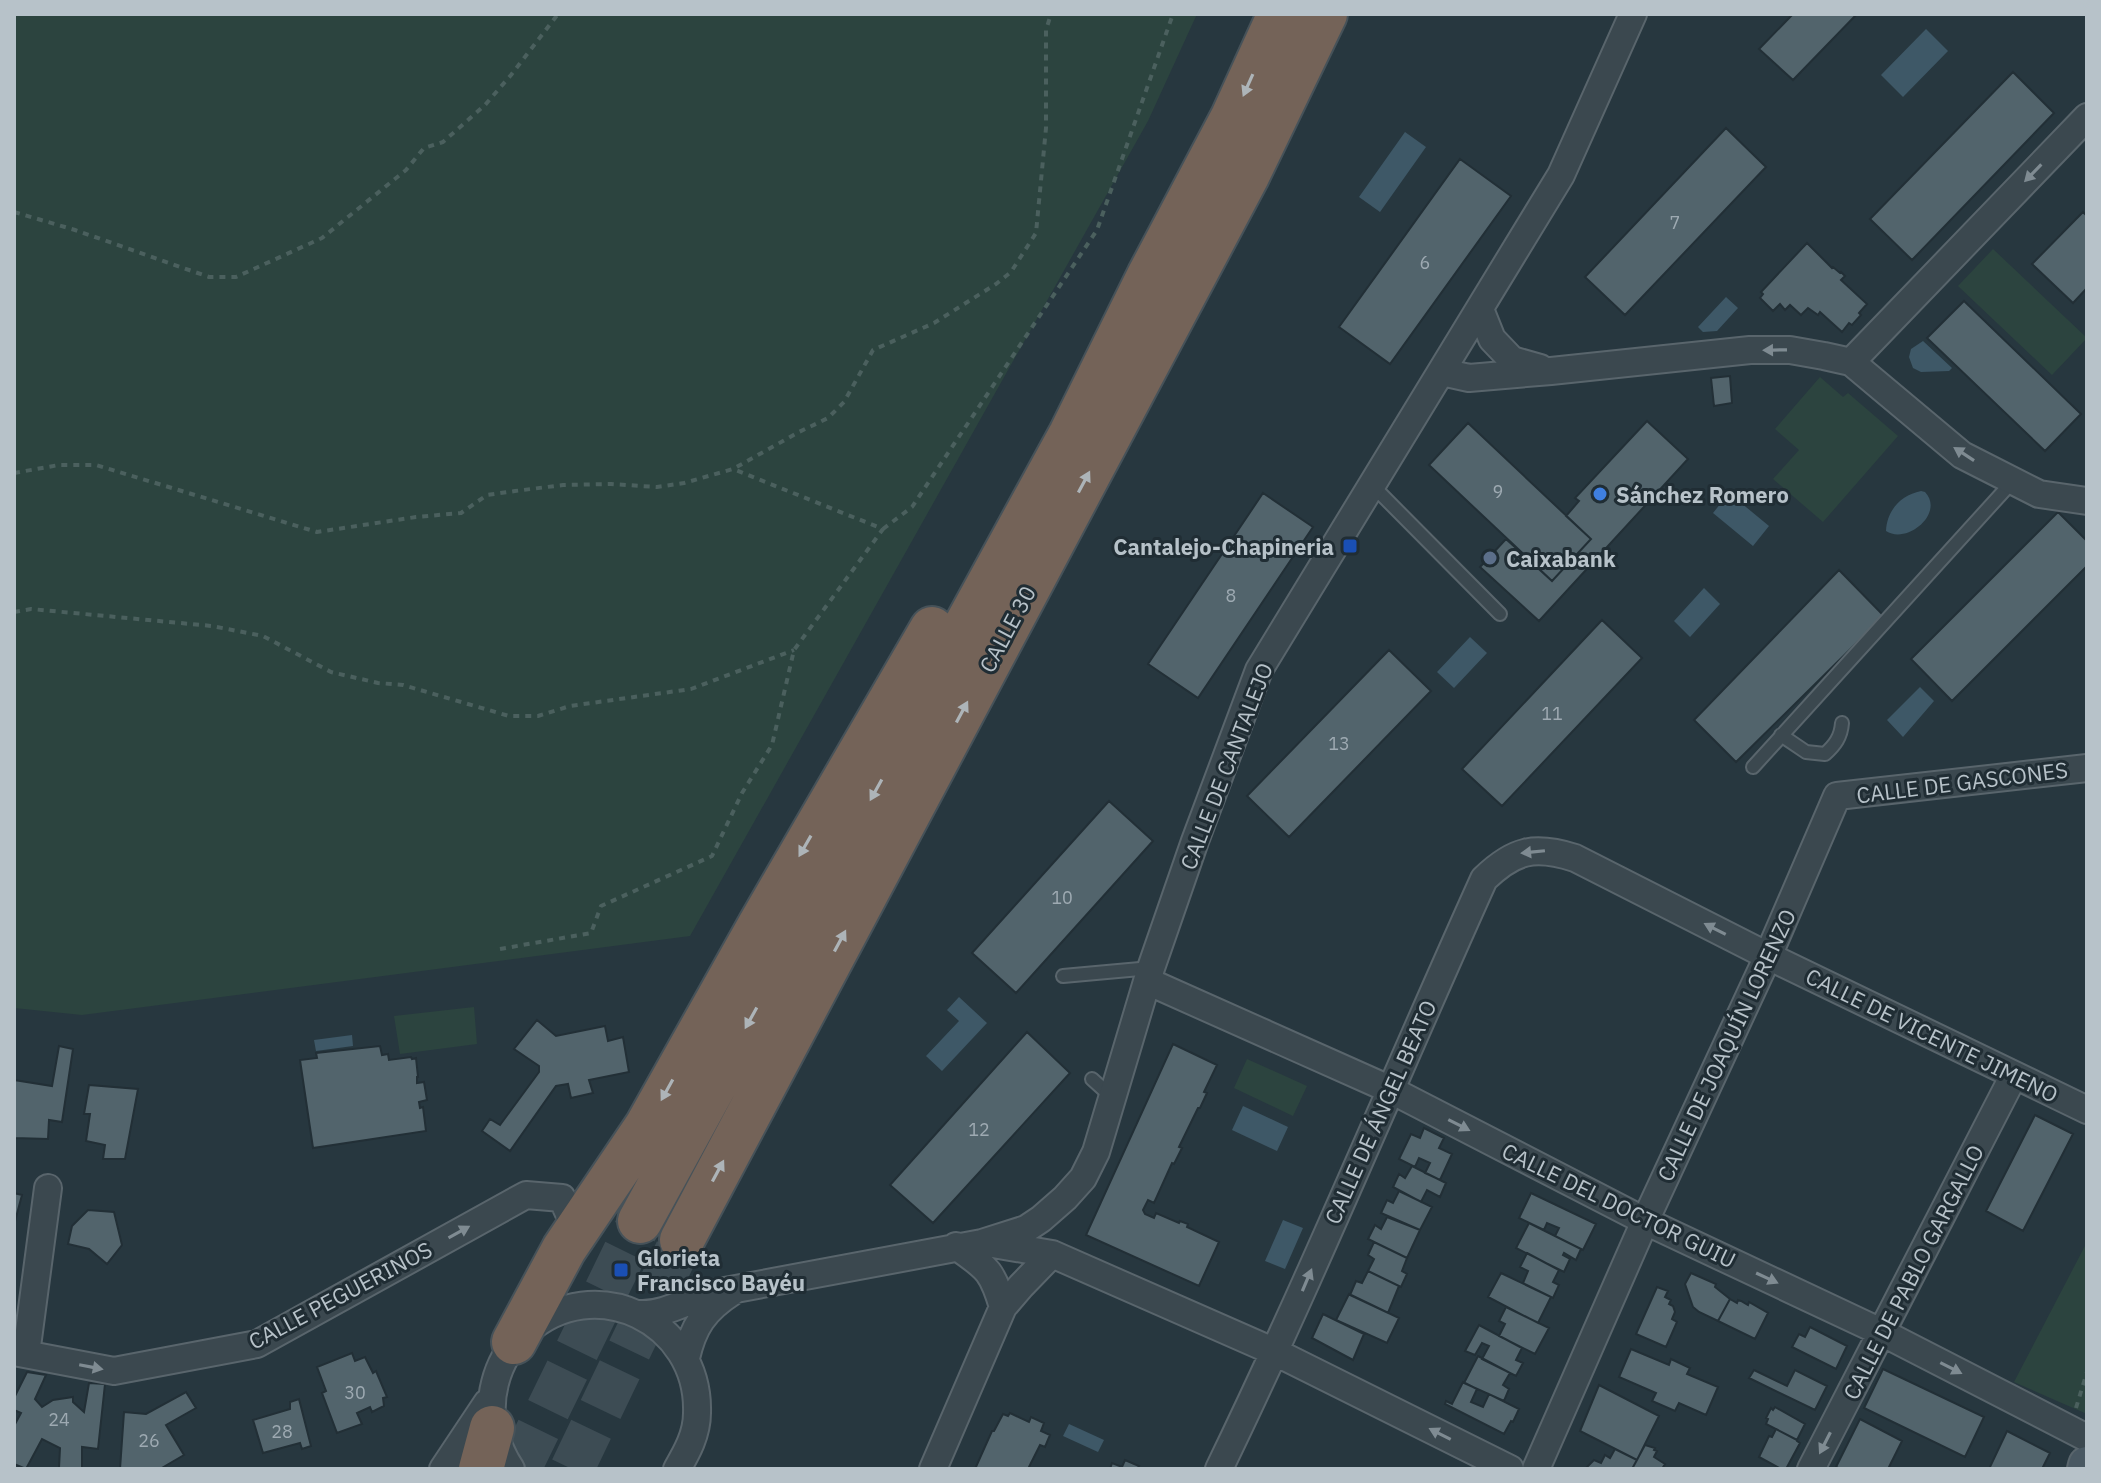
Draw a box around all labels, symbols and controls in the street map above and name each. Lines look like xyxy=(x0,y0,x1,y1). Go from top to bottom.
one-way arrow xyxy=(1241,73,1255,97)
one-way arrow xyxy=(2024,163,2043,182)
house number: 7 xyxy=(1670,211,1680,234)
house number: 6 xyxy=(1420,251,1430,274)
one-way arrow xyxy=(1762,344,1787,356)
one-way arrow xyxy=(1953,447,1974,462)
one-way arrow xyxy=(1078,471,1091,494)
house number: 9 xyxy=(1493,480,1503,503)
place label: Sánchez Romero xyxy=(1616,480,1789,509)
marker: Sánchez Romero xyxy=(1591,485,1609,503)
place label: Cantalejo-Chapineria xyxy=(1113,532,1334,561)
marker: Cantalejo-Chapineria xyxy=(1341,537,1359,555)
place label: Caixabank xyxy=(1506,544,1616,573)
marker: Caixabank xyxy=(1481,549,1499,567)
street label: CALLE 30 xyxy=(972,581,1042,677)
house number: 8 xyxy=(1226,584,1236,607)
street label: CALLE DE CANTALEJO xyxy=(1173,658,1279,874)
one-way arrow xyxy=(956,700,969,723)
house number: 11 xyxy=(1541,702,1563,725)
house number: 13 xyxy=(1328,732,1350,755)
street label: CALLE DE GASCONES xyxy=(1855,755,2069,809)
one-way arrow xyxy=(870,779,884,801)
one-way arrow xyxy=(798,835,812,857)
one-way arrow xyxy=(1521,846,1546,859)
house number: 10 xyxy=(1051,886,1073,909)
street label: CALLE DE JOAQUÍN LORENZO xyxy=(1650,904,1802,1186)
one-way arrow xyxy=(1703,922,1726,935)
one-way arrow xyxy=(834,930,847,953)
street label: CALLE DE VICENTE JIMENO xyxy=(1801,961,2063,1109)
street label: CALLE DE ÁNGEL BEATO xyxy=(1318,995,1442,1229)
one-way arrow xyxy=(745,1007,759,1029)
one-way arrow xyxy=(660,1079,674,1102)
house number: 12 xyxy=(968,1118,990,1141)
one-way arrow xyxy=(1447,1118,1470,1132)
street label: CALLE DEL DOCTOR GUIU xyxy=(1497,1136,1741,1274)
street label: CALLE DE PABLO GARGALLO xyxy=(1836,1140,1990,1404)
one-way arrow xyxy=(711,1160,725,1182)
one-way arrow xyxy=(447,1226,470,1239)
street label: CALLE PEGUERINOS xyxy=(243,1234,437,1356)
place label: Glorieta Francisco Bayéu xyxy=(637,1243,805,1297)
marker: Glorieta Francisco Bayéu xyxy=(612,1261,630,1279)
one-way arrow xyxy=(1300,1269,1313,1292)
one-way arrow xyxy=(1755,1271,1778,1285)
one-way arrow xyxy=(78,1361,103,1373)
one-way arrow xyxy=(1939,1361,1962,1374)
house number: 30 xyxy=(344,1381,366,1404)
house number: 24 xyxy=(48,1408,70,1431)
house number: 28 xyxy=(271,1420,293,1443)
one-way arrow xyxy=(1429,1427,1452,1441)
house number: 26 xyxy=(138,1429,160,1452)
one-way arrow xyxy=(1818,1432,1831,1455)

